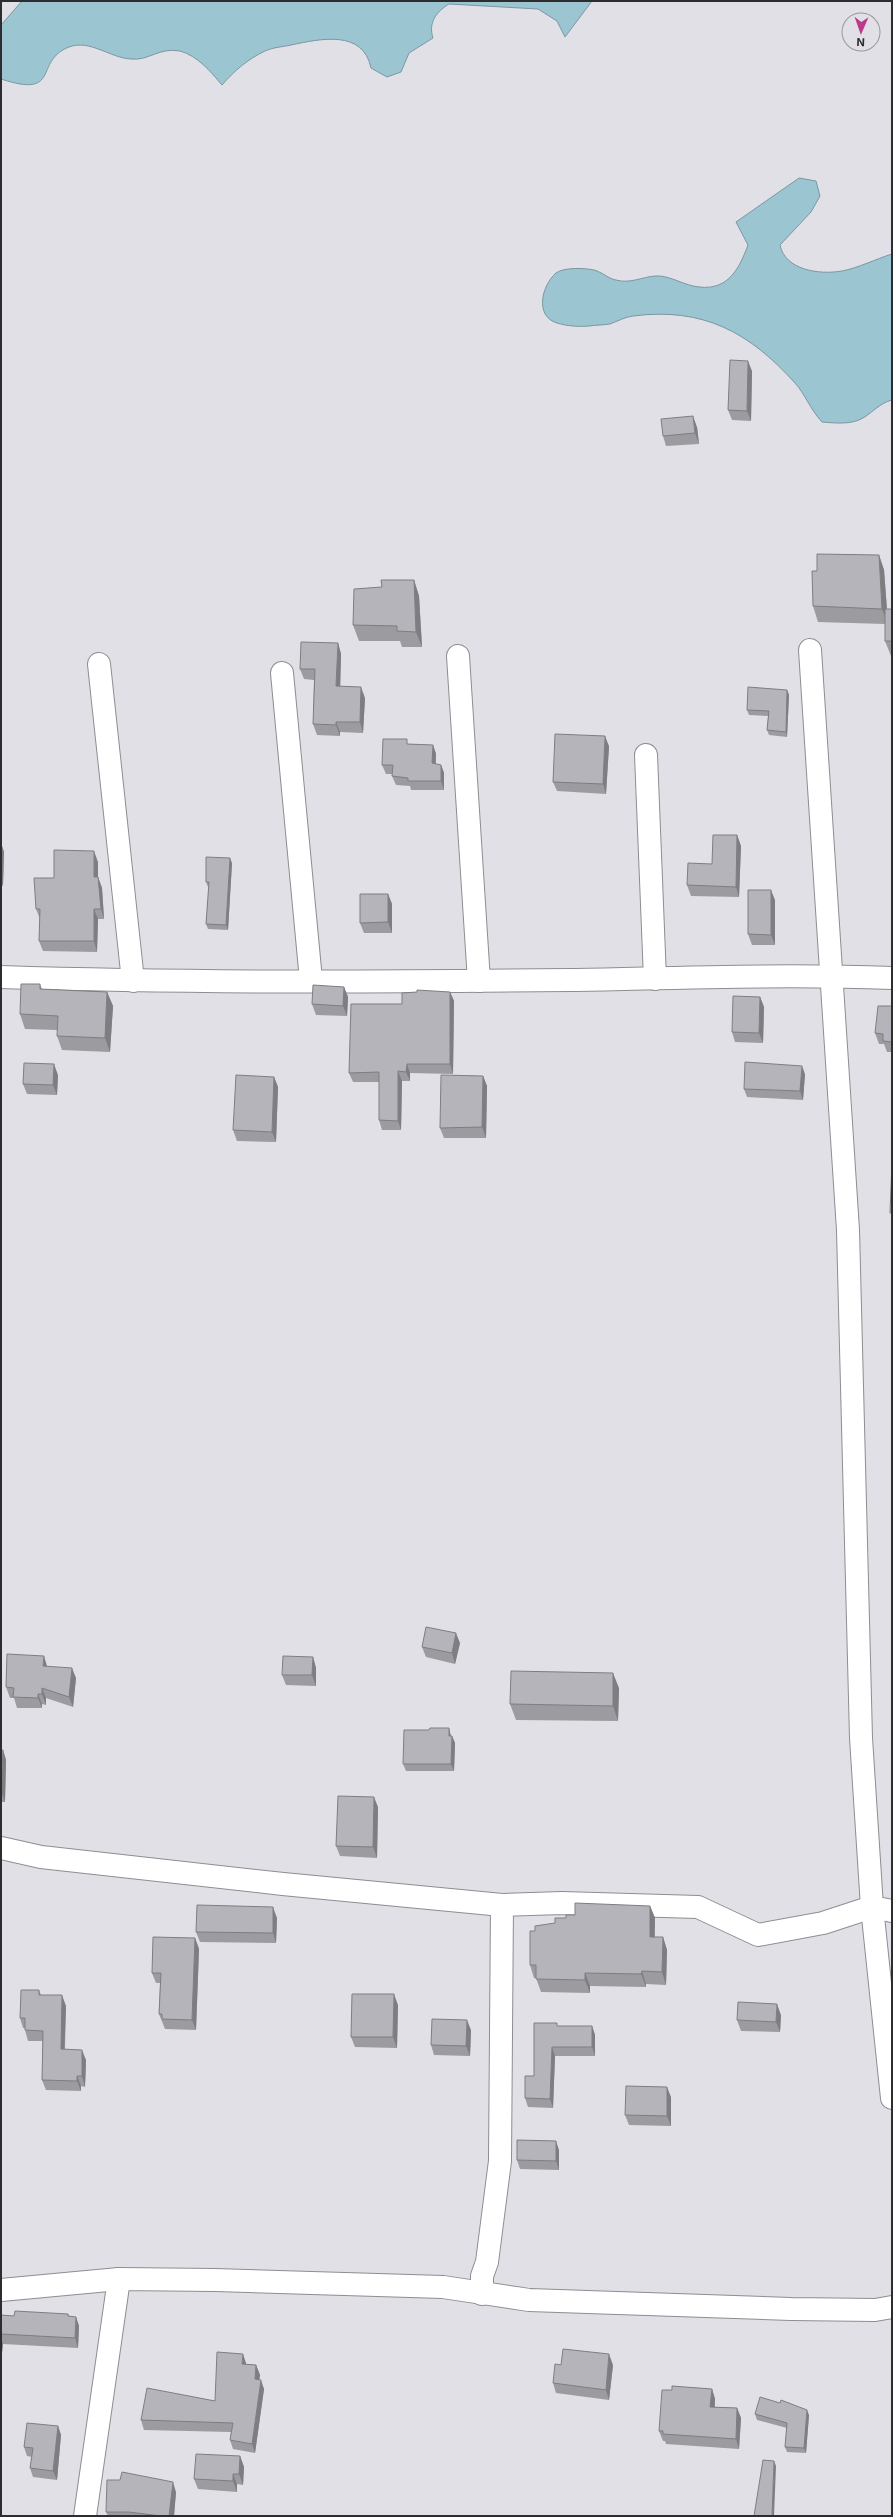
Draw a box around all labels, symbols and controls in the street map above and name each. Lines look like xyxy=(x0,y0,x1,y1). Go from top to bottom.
north arrow xyxy=(841,12,881,52)
text: N xyxy=(856,35,865,49)

